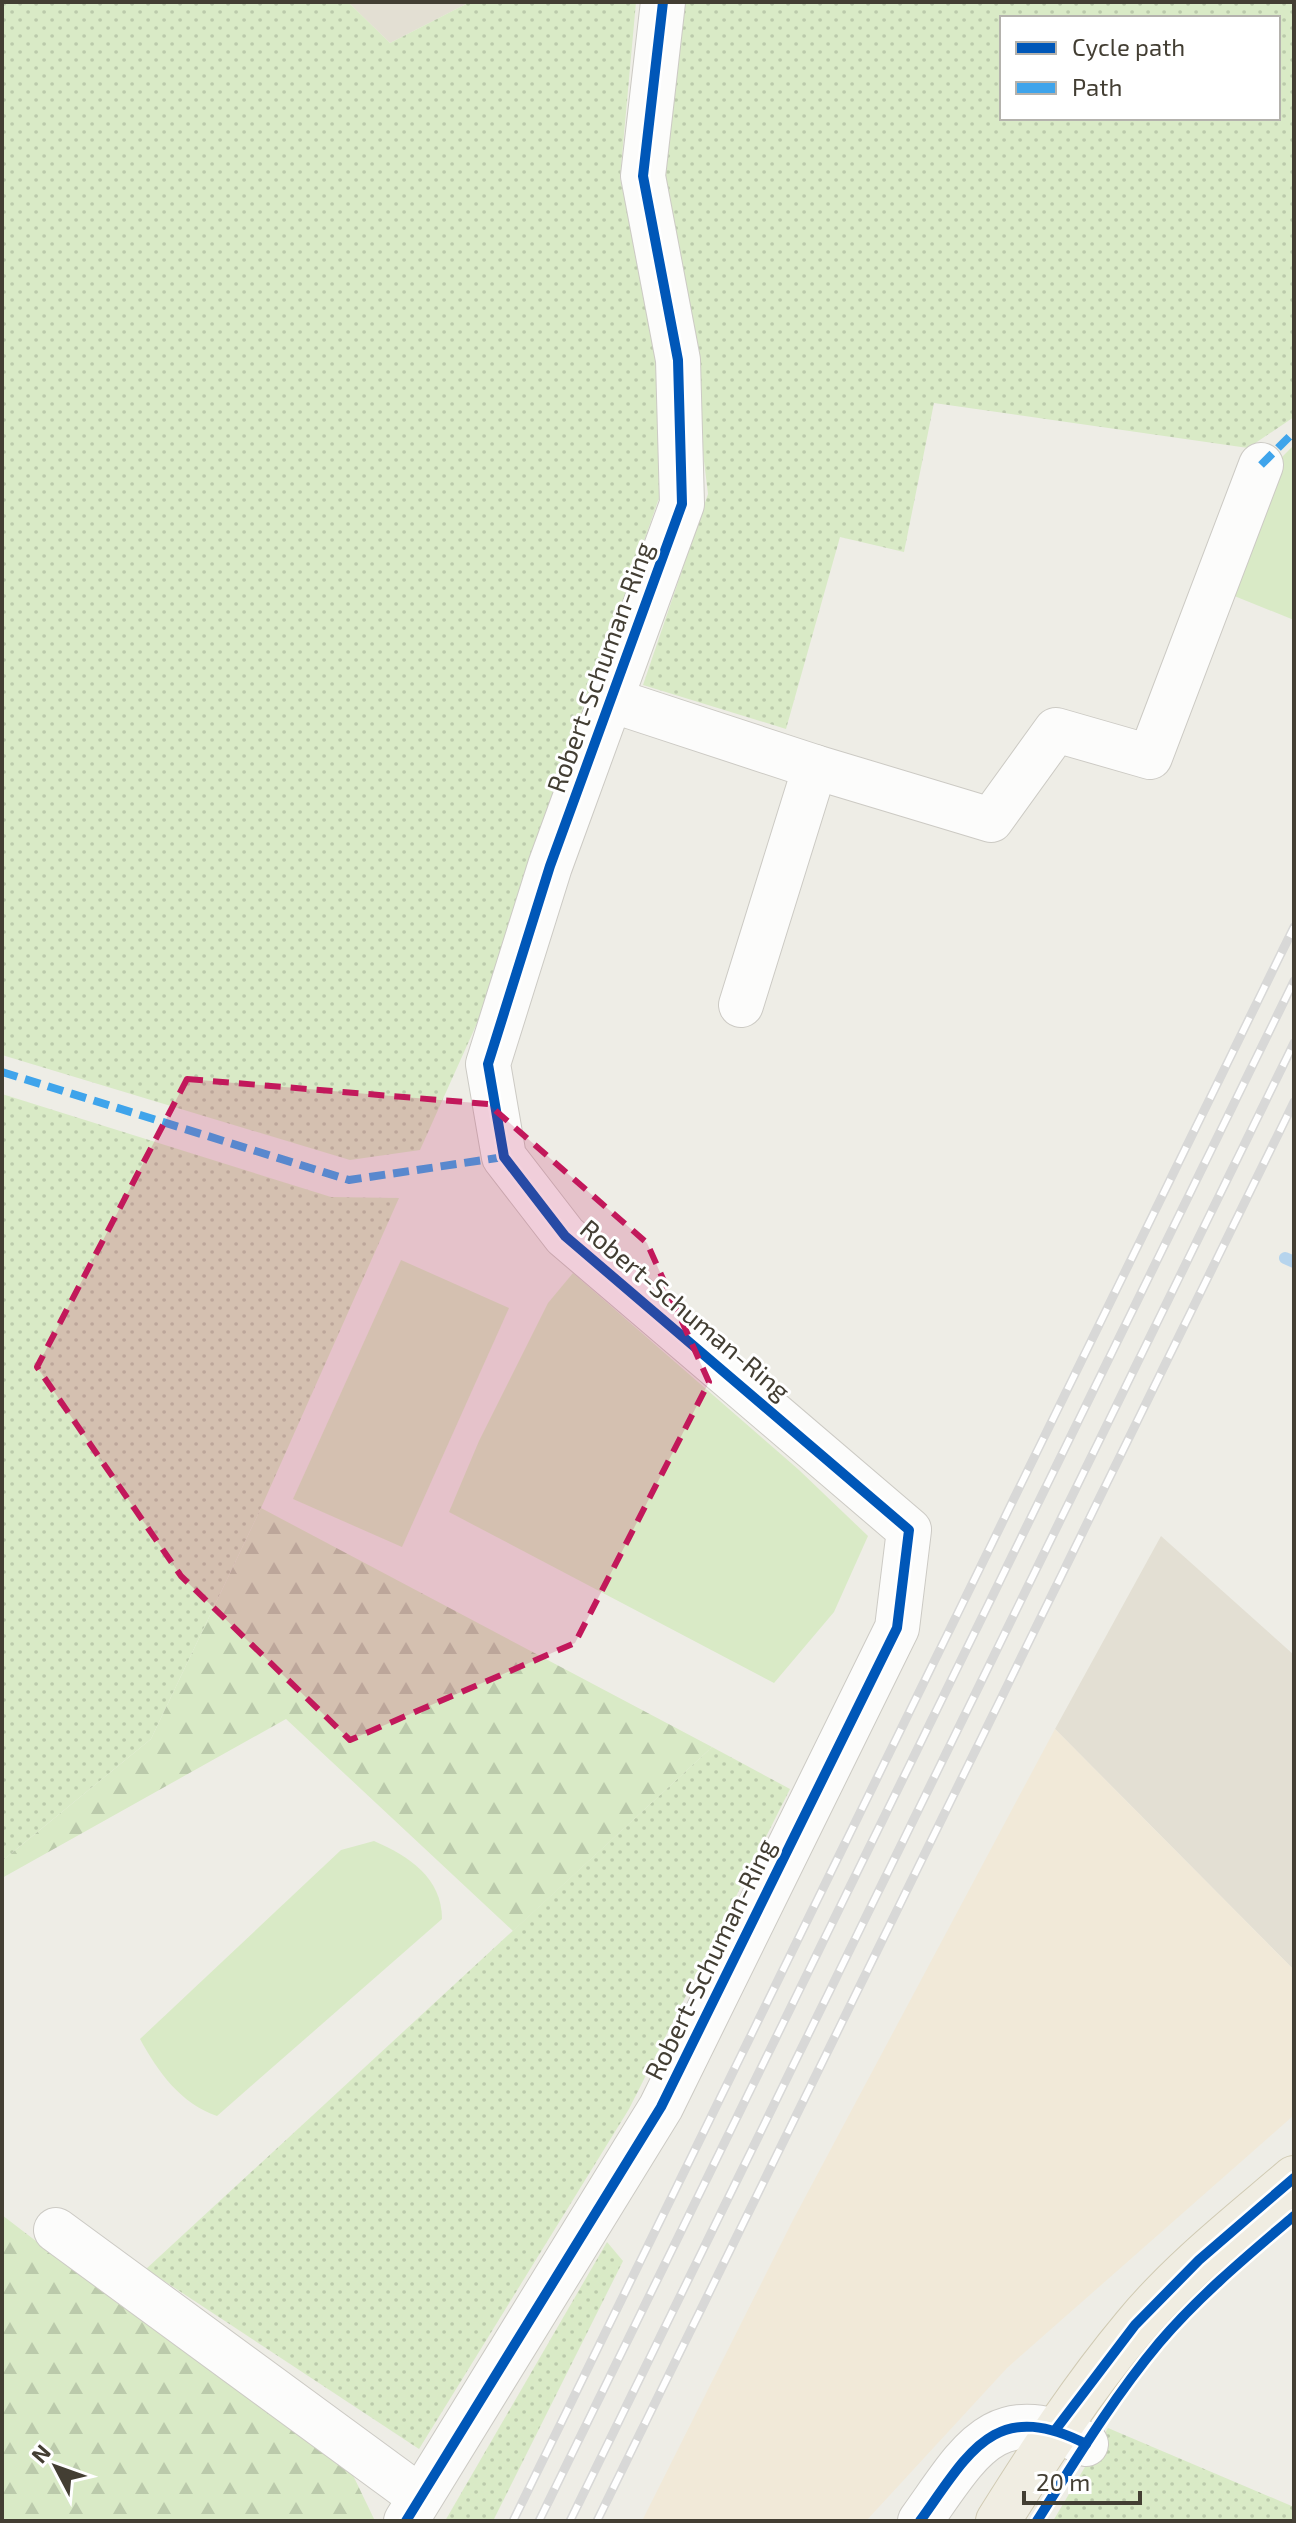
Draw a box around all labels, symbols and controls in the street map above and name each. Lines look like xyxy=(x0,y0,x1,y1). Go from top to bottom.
legend xyxy=(1000,16,1280,120)
text: Cycle path xyxy=(1072,32,1185,61)
text: Path xyxy=(1072,72,1122,101)
street label: Robert-Schuman-Ring xyxy=(539,538,659,796)
street label: Robert-Schuman-Ring xyxy=(575,1212,797,1406)
street label: Robert-Schuman-Ring xyxy=(637,1833,781,2085)
north arrow xyxy=(16,2427,96,2507)
text: N xyxy=(25,2439,55,2468)
scale bar xyxy=(1024,2455,1140,2505)
text: 20 m xyxy=(1036,2467,1090,2496)

